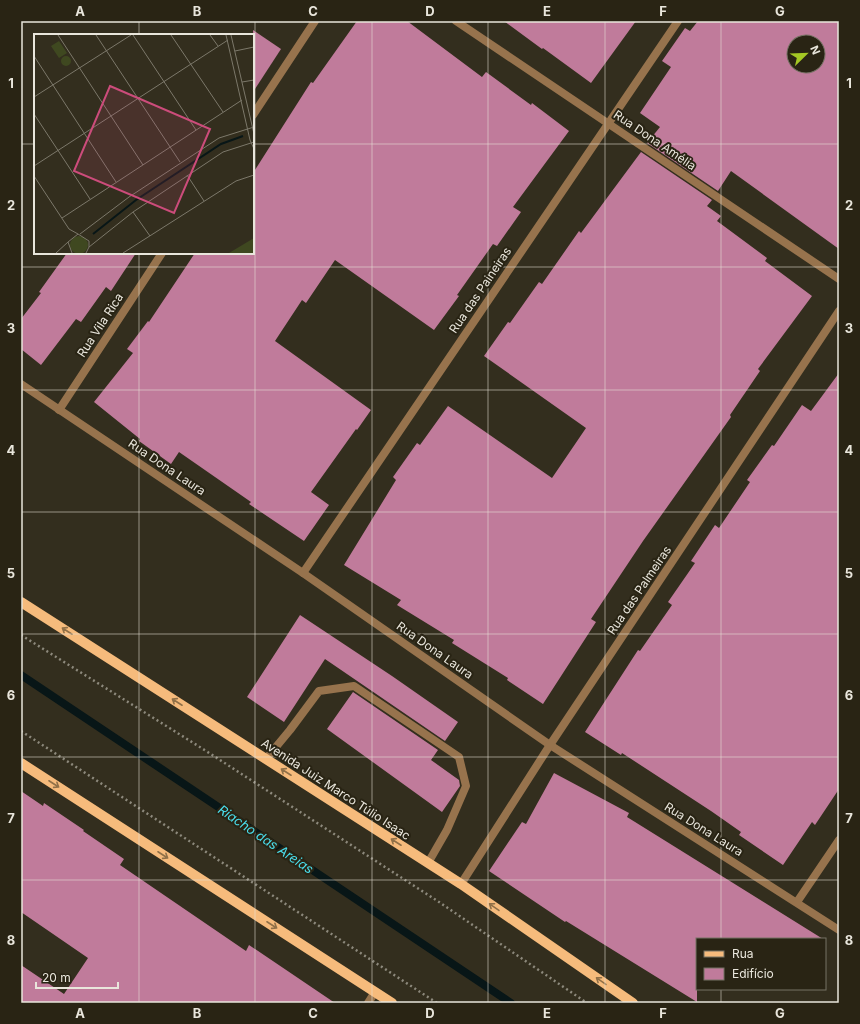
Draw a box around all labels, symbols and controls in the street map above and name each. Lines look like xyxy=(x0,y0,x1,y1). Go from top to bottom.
text: A xyxy=(75,3,85,19)
text: B xyxy=(193,3,202,19)
text: C xyxy=(308,3,318,19)
text: D xyxy=(425,3,435,19)
text: E xyxy=(543,3,551,19)
text: F xyxy=(659,3,667,19)
text: G xyxy=(775,3,785,19)
inset map xyxy=(34,34,254,254)
north arrow xyxy=(786,34,826,74)
text: N xyxy=(807,43,823,57)
text: 1 xyxy=(8,75,14,91)
text: 1 xyxy=(846,75,852,91)
street label: Rua Dona Amélia xyxy=(611,107,699,173)
text: 2 xyxy=(7,197,15,213)
text: 2 xyxy=(845,197,853,213)
street label: Rua das Paineiras xyxy=(446,244,514,336)
street label: Rua Vila Rica xyxy=(74,290,126,360)
text: 3 xyxy=(7,320,15,336)
text: 3 xyxy=(845,320,853,336)
street label: Rua Dona Laura xyxy=(126,436,208,498)
text: 4 xyxy=(7,442,16,458)
text: 4 xyxy=(845,442,854,458)
street label: Rua das Palmeiras xyxy=(604,543,674,637)
text: 5 xyxy=(7,565,15,581)
text: 5 xyxy=(845,565,853,581)
street label: Rua Dona Laura xyxy=(394,618,476,682)
one-way arrow xyxy=(62,627,73,636)
text: 6 xyxy=(7,687,15,703)
text: 6 xyxy=(845,687,853,703)
one-way arrow xyxy=(171,697,183,705)
street label: Avenida Juiz Marco Túlio Isaac xyxy=(259,735,414,843)
one-way arrow xyxy=(281,768,292,776)
one-way arrow xyxy=(48,781,60,789)
street label: Rua Dona Laura xyxy=(662,799,746,859)
water label: Riacho das Areias xyxy=(215,801,317,877)
text: 7 xyxy=(7,810,15,826)
text: 7 xyxy=(845,810,853,826)
one-way arrow xyxy=(390,838,401,847)
one-way arrow xyxy=(157,851,168,859)
one-way arrow xyxy=(489,903,500,911)
one-way arrow xyxy=(266,922,278,930)
text: 8 xyxy=(7,932,15,948)
text: 8 xyxy=(845,932,853,948)
legend xyxy=(696,938,826,990)
text: Rua xyxy=(732,946,754,961)
scale bar xyxy=(36,964,118,990)
text: Edifício xyxy=(732,966,774,981)
text: 20 m xyxy=(42,970,71,985)
one-way arrow xyxy=(596,977,607,985)
text: A xyxy=(75,1005,85,1021)
text: B xyxy=(193,1005,202,1021)
text: C xyxy=(308,1005,318,1021)
text: D xyxy=(425,1005,435,1021)
text: E xyxy=(543,1005,551,1021)
text: F xyxy=(659,1005,667,1021)
text: G xyxy=(775,1005,785,1021)

